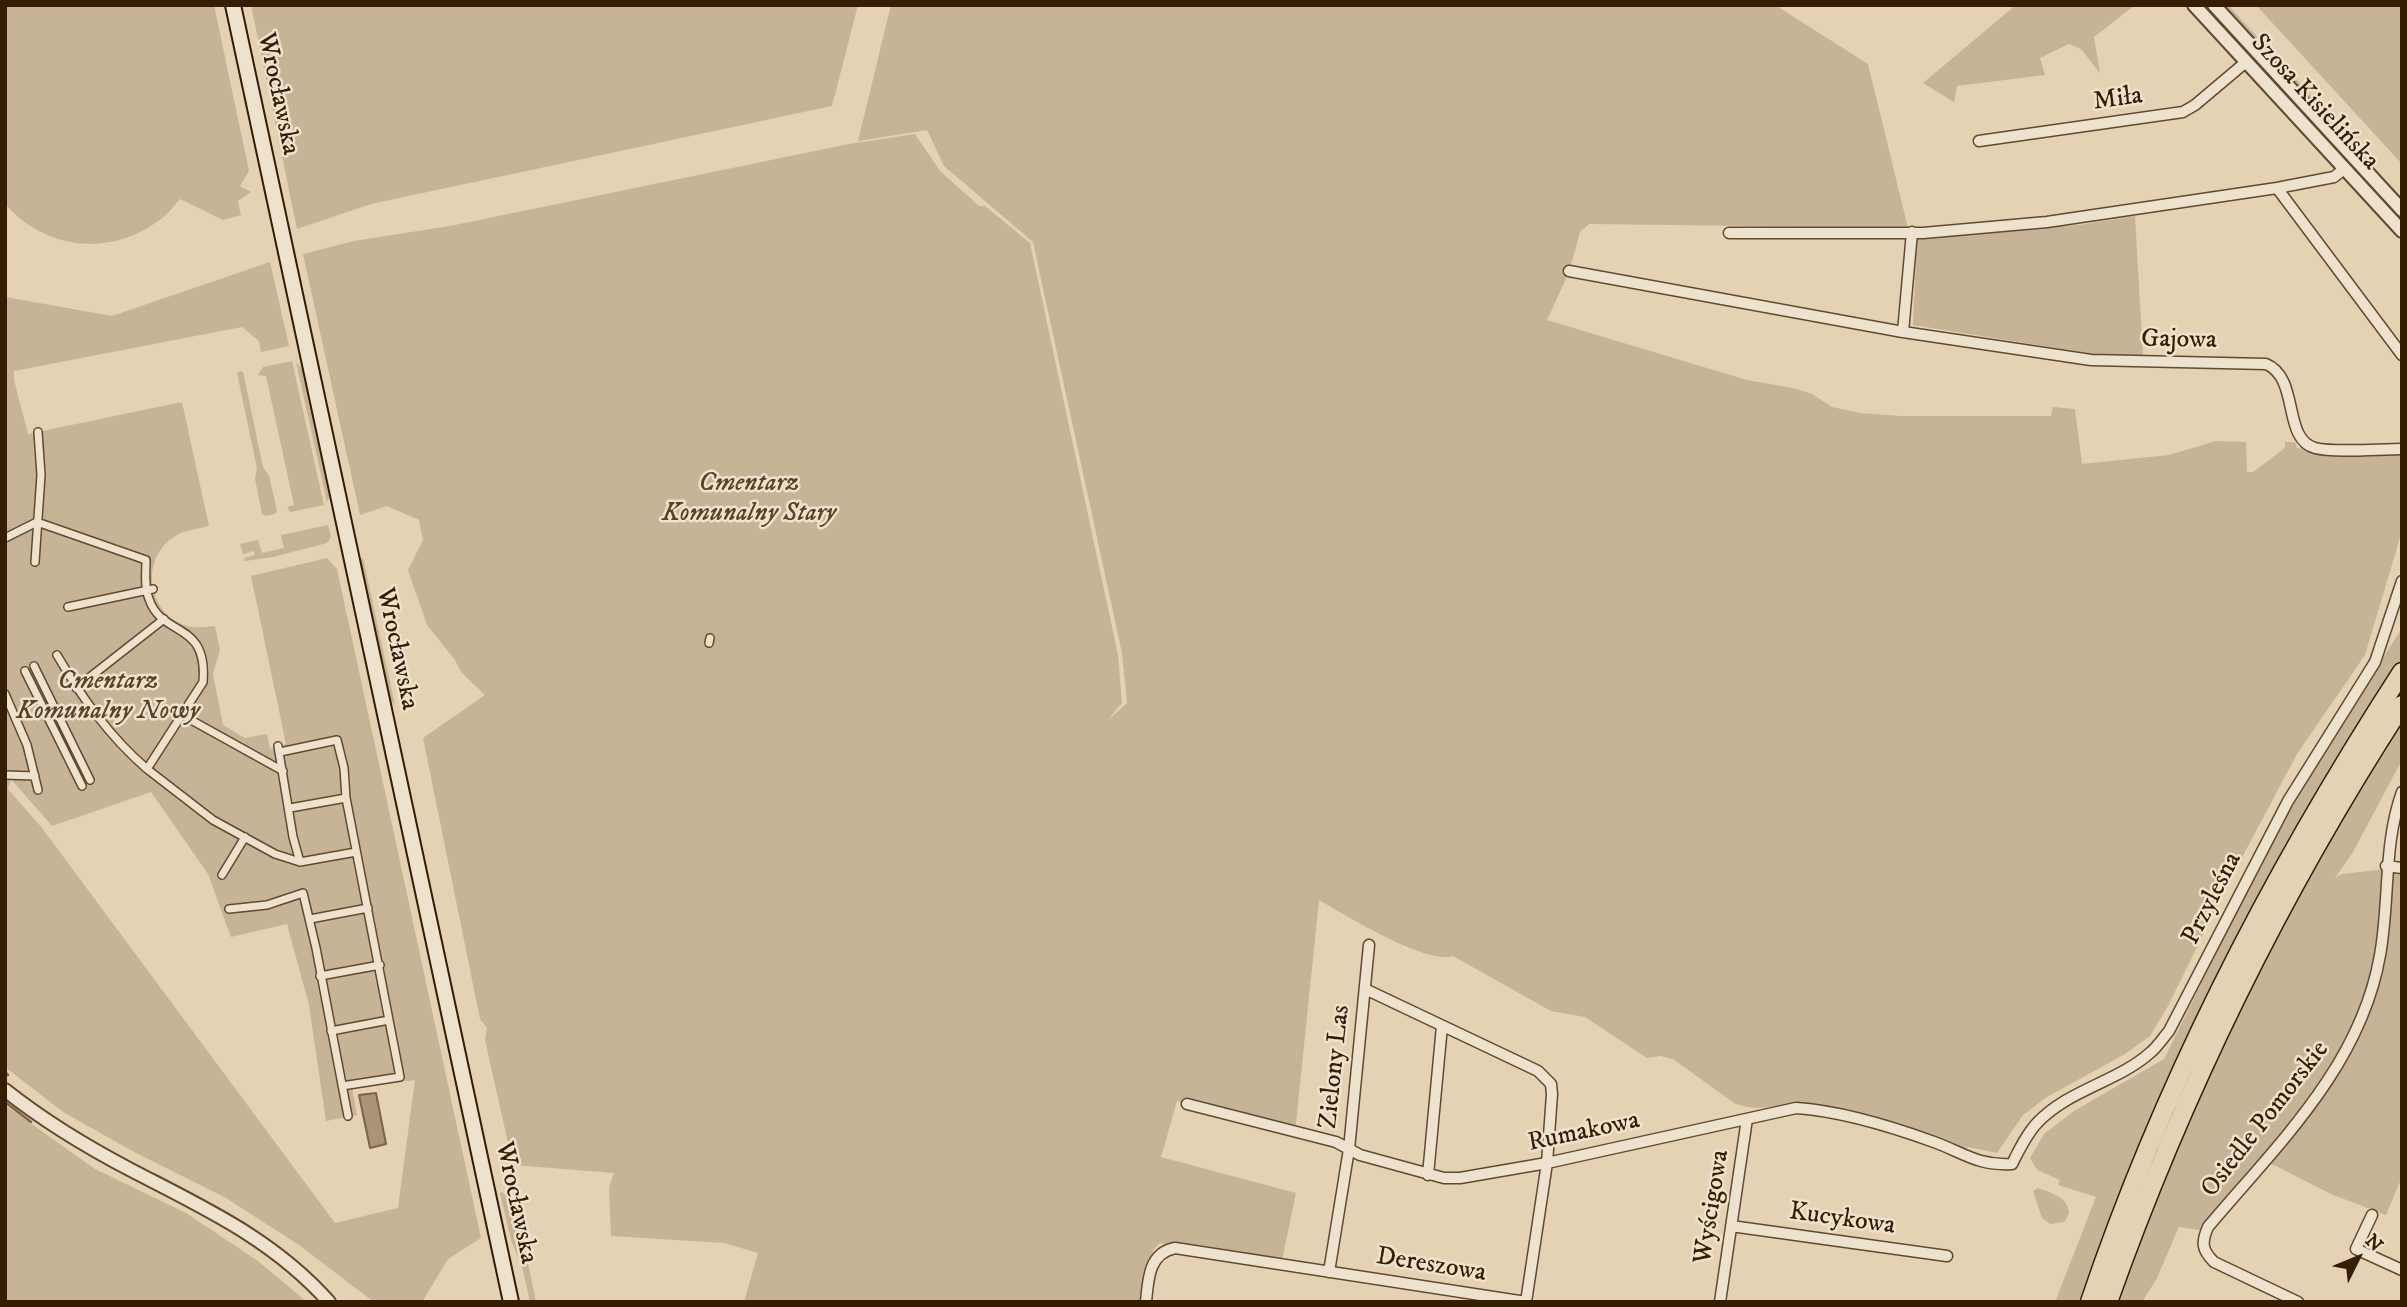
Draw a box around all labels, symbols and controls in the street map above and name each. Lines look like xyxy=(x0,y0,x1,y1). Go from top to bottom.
street label: Szosa Kisielińska xyxy=(2243,29,2385,177)
street label: Wrocławska xyxy=(249,30,305,158)
street label: Miła xyxy=(2091,81,2145,119)
street label: Gajowa xyxy=(2141,325,2217,357)
park label: Cmentarz Komunalny Stary xyxy=(662,469,836,530)
street label: Wrocławska xyxy=(368,585,424,713)
park label: Cmentarz Komunalny Nowy xyxy=(16,667,200,728)
street label: Przyleśna xyxy=(2176,848,2250,950)
street label: Zielony Las xyxy=(1314,1004,1358,1130)
street label: Osiedle Pomorskie xyxy=(2195,1036,2337,1204)
street label: Rumakowa xyxy=(1525,1106,1643,1160)
street label: Wrocławska xyxy=(487,1139,543,1267)
street label: Wyścigowa xyxy=(1689,1148,1737,1266)
street label: Kucykowa xyxy=(1787,1197,1897,1243)
north arrow xyxy=(2323,1223,2393,1293)
text: N xyxy=(2360,1230,2387,1257)
street label: Dereszowa xyxy=(1374,1242,1488,1290)

